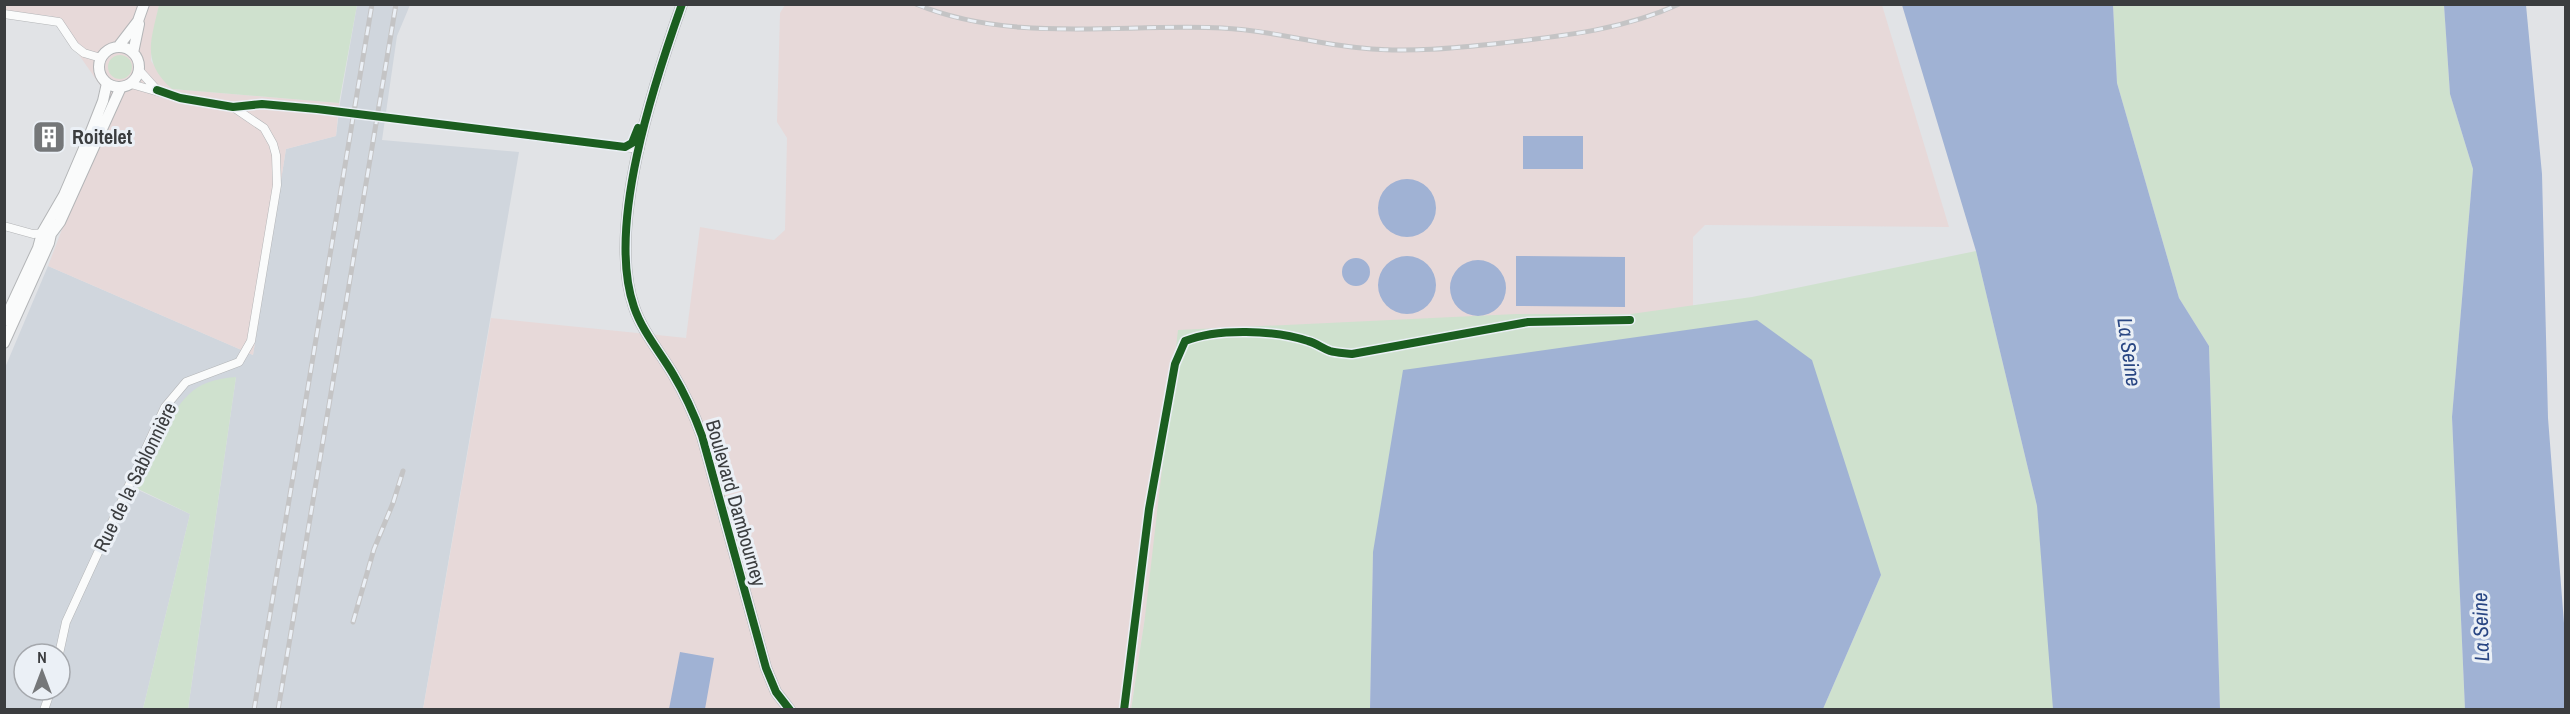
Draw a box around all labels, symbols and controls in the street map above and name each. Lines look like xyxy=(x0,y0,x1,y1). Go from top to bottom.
building icon: Roitelet xyxy=(31,119,67,155)
place label: Roitelet xyxy=(72,123,133,150)
water label: La Seine xyxy=(2110,316,2149,388)
street label: Rue de la Sablonnière xyxy=(87,398,182,556)
street label: Boulevard Dambourney xyxy=(700,416,773,590)
water label: La Seine xyxy=(2465,592,2496,662)
north arrow xyxy=(12,642,72,702)
text: N xyxy=(37,646,47,668)

